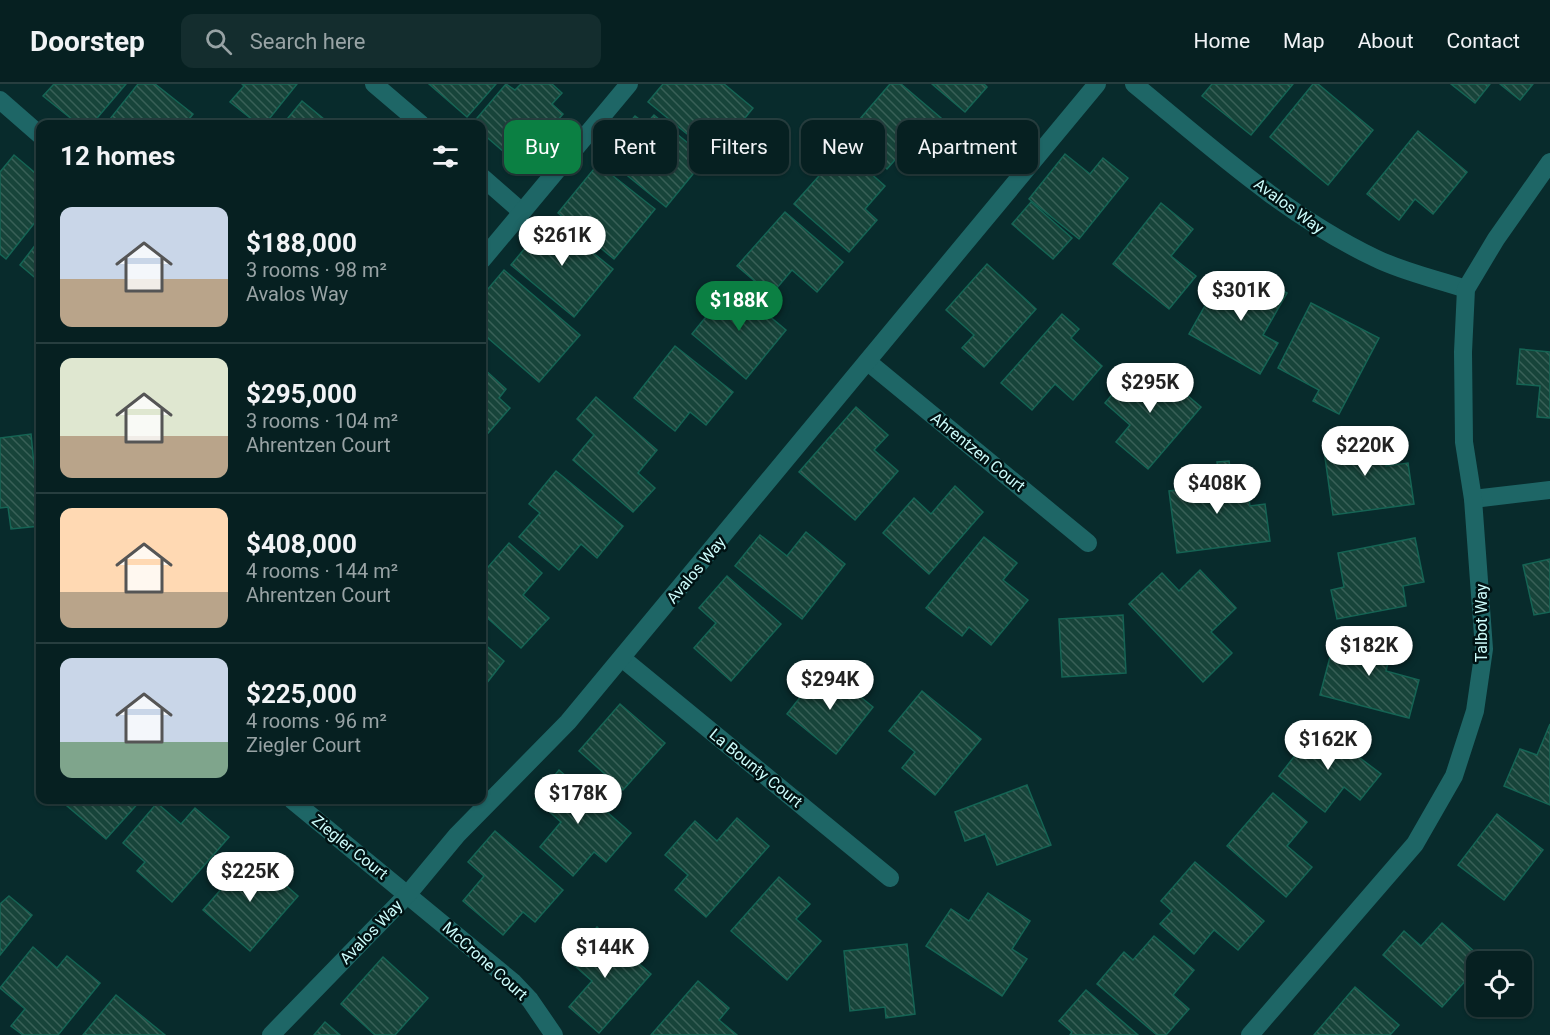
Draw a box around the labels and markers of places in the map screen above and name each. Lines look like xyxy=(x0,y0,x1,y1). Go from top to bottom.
pin: $261K xyxy=(520,216,604,267)
pin: $301K xyxy=(1199,271,1283,322)
pin: $188K xyxy=(697,281,781,332)
pin: $295K xyxy=(1108,363,1192,414)
pin: $220K xyxy=(1323,426,1407,477)
pin: $408K xyxy=(1175,464,1259,515)
pin: $182K xyxy=(1327,626,1411,677)
pin: $294K xyxy=(788,660,872,711)
pin: $162K xyxy=(1286,720,1370,771)
pin: $178K xyxy=(536,774,620,825)
pin: $225K xyxy=(208,852,292,903)
pin: $144K xyxy=(563,928,647,979)

